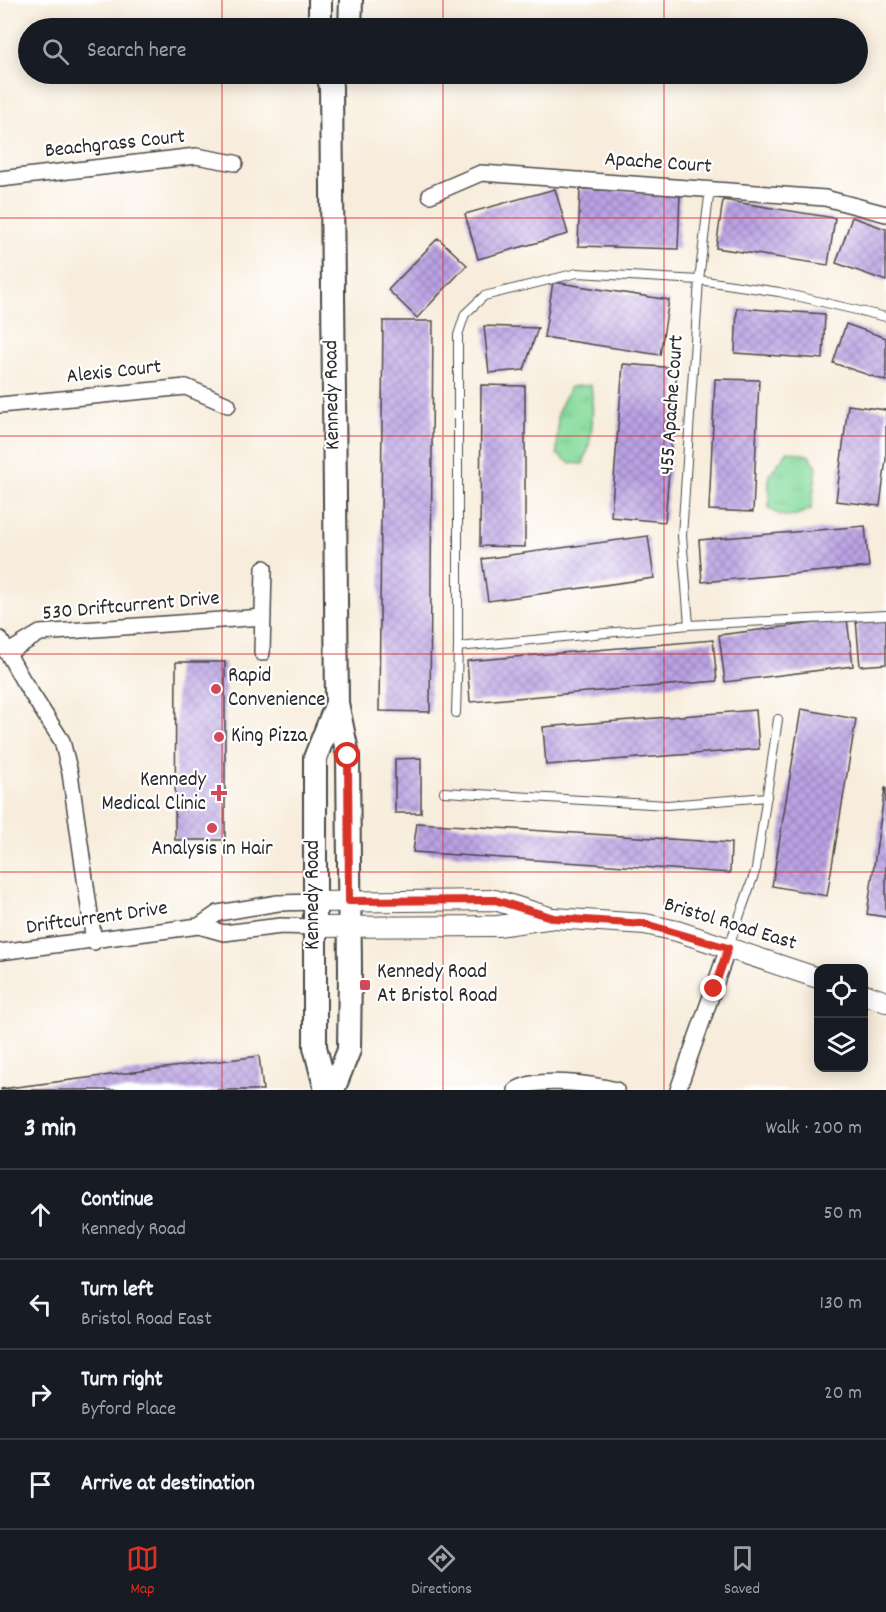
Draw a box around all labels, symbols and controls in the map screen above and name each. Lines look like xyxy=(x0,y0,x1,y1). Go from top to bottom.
search box xyxy=(18,18,868,84)
icon: search xyxy=(39,35,72,68)
text: Search here xyxy=(87,36,186,67)
street label: Beachgrass Court xyxy=(43,123,187,167)
street label: Apache Court xyxy=(603,145,713,183)
street label: 455 Apache Court xyxy=(653,334,693,476)
street label: Kennedy Road xyxy=(317,340,349,450)
street label: Alexis Court xyxy=(65,353,163,393)
street label: 530 Driftcurrent Drive xyxy=(41,584,221,630)
place label: Rapid Convenience xyxy=(228,662,326,716)
marker: Rapid Convenience xyxy=(209,682,223,696)
place label: King Pizza xyxy=(231,722,309,752)
marker: King Pizza xyxy=(212,730,226,744)
route start xyxy=(334,742,360,768)
place label: Kennedy Medical Clinic xyxy=(101,766,206,820)
marker: Kennedy Medical Clinic xyxy=(210,784,228,802)
marker: Analysis in Hair xyxy=(205,821,219,835)
place label: Analysis in Hair xyxy=(151,835,273,865)
street label: Kennedy Road xyxy=(299,840,329,950)
street label: Bristol Road East xyxy=(660,891,800,959)
street label: Driftcurrent Drive xyxy=(24,894,170,944)
place label: Kennedy Road At Bristol Road xyxy=(377,958,498,1012)
map controls xyxy=(814,964,868,1072)
button: locate xyxy=(814,964,868,1018)
route end xyxy=(700,975,726,1001)
marker: Kennedy Road At Bristol Road xyxy=(358,978,372,992)
button: layers xyxy=(814,1018,868,1072)
text: 3 min xyxy=(24,1111,76,1148)
text: Walk · 200 m xyxy=(766,1115,862,1143)
text: Continue xyxy=(81,1185,153,1216)
icon: ahead xyxy=(24,1198,57,1231)
text: 50 m xyxy=(824,1200,862,1228)
text: Kennedy Road xyxy=(81,1216,186,1244)
text: Turn left xyxy=(81,1275,153,1306)
icon: left xyxy=(24,1288,57,1321)
text: 130 m xyxy=(820,1290,862,1318)
text: Bristol Road East xyxy=(81,1306,212,1334)
text: Turn right xyxy=(81,1365,163,1396)
icon: right xyxy=(24,1378,57,1411)
text: 20 m xyxy=(824,1380,862,1408)
text: Byford Place xyxy=(81,1396,176,1424)
icon: arrive xyxy=(24,1468,57,1501)
text: Arrive at destination xyxy=(81,1469,255,1500)
tab: Map xyxy=(126,1542,159,1601)
tab: Directions xyxy=(411,1542,472,1601)
tab: Saved xyxy=(724,1542,760,1601)

